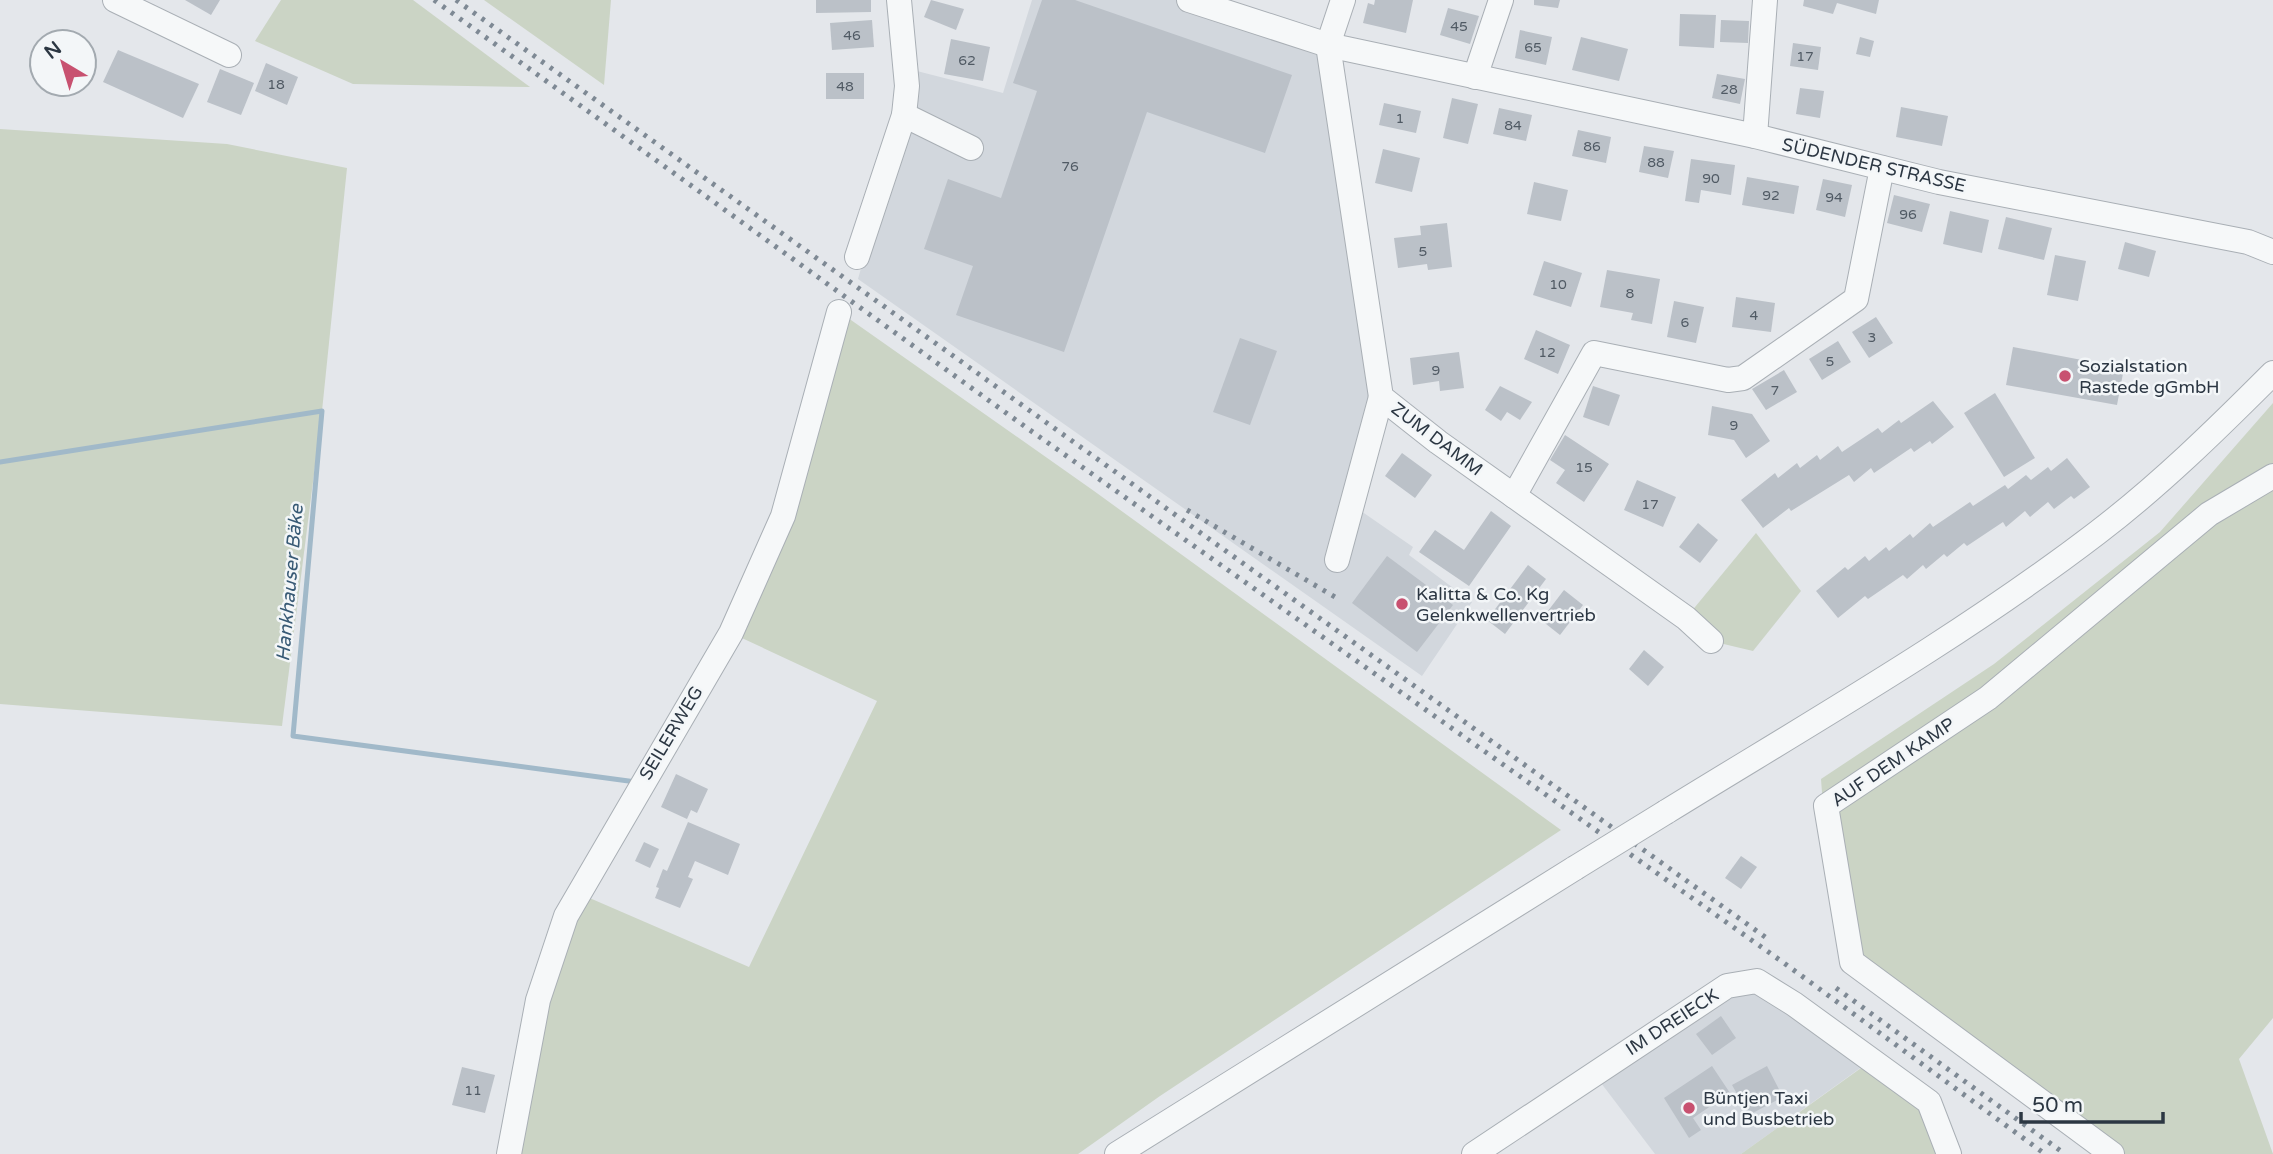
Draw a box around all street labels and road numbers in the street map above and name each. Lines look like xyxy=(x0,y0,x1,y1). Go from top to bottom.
street label: SÜDENDER STRASSE xyxy=(1780,133,1968,197)
street label: ZUM DAMM xyxy=(1387,398,1487,480)
street label: SEILERWEG xyxy=(634,682,708,784)
street label: AUF DEM KAMP xyxy=(1827,713,1959,811)
street label: IM DREIECK xyxy=(1622,984,1722,1060)

